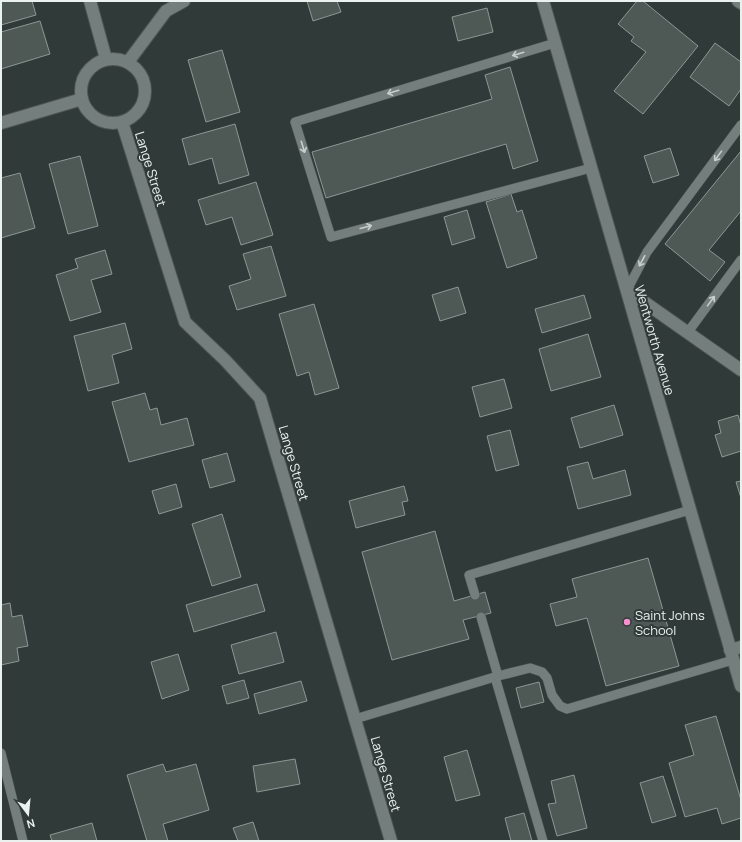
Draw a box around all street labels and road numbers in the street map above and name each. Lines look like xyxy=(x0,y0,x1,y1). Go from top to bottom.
street label: Lange Street xyxy=(131,129,171,209)
street label: Wentworth Avenue xyxy=(631,283,679,398)
street label: Lange Street xyxy=(275,423,313,503)
street label: Lange Street xyxy=(367,734,405,814)

